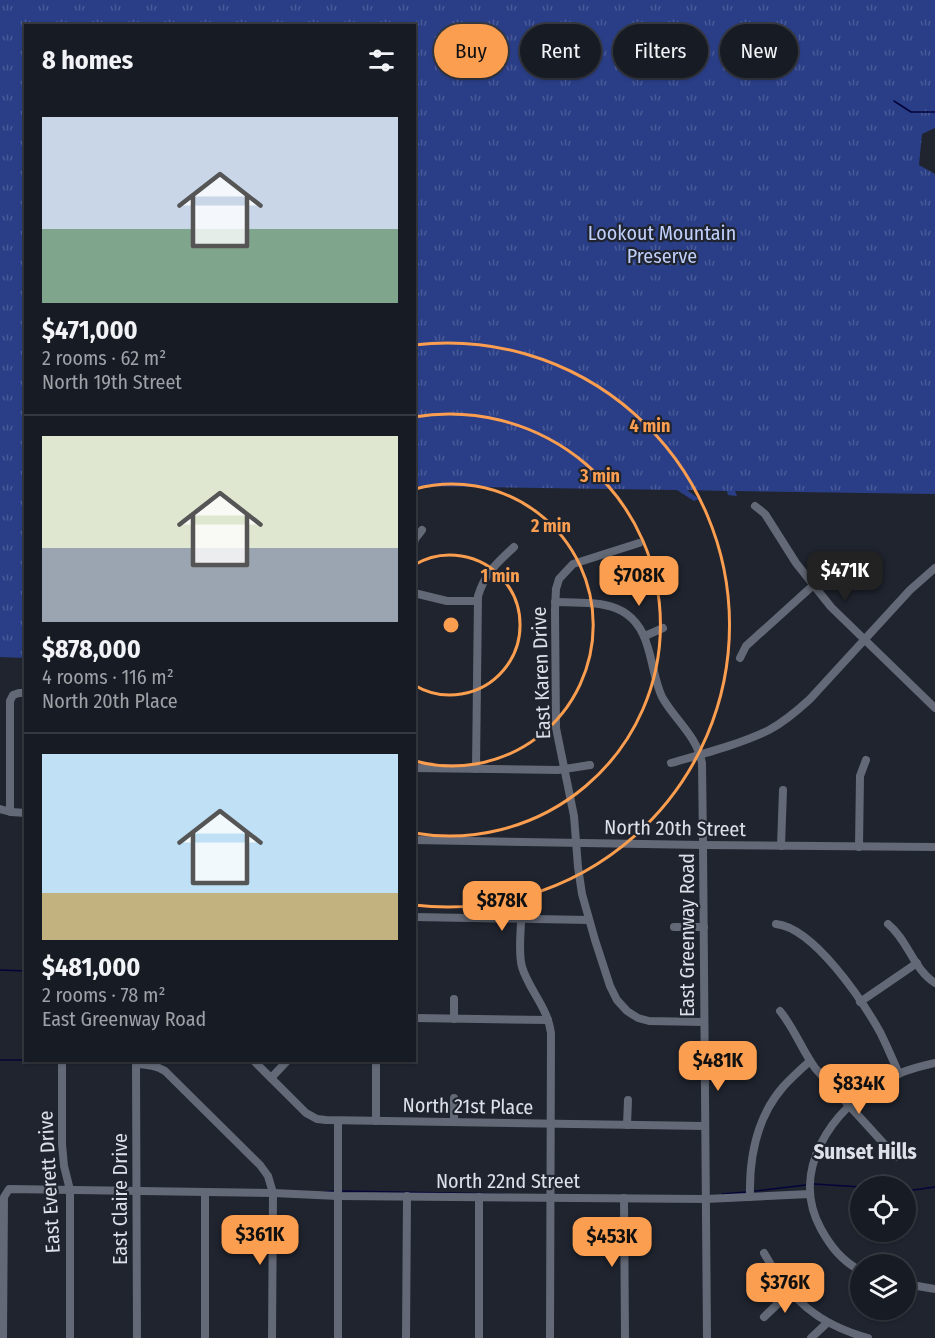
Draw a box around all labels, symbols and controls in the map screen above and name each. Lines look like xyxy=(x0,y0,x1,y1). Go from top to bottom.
chip: Buy xyxy=(434,24,508,78)
chip: Rent xyxy=(520,24,601,78)
chip: Filters xyxy=(613,24,708,78)
chip: New xyxy=(720,24,798,78)
icon: filters xyxy=(365,44,398,77)
text: 8 homes xyxy=(42,45,133,76)
icon: home xyxy=(166,156,274,264)
park label: Lookout Mountain Preserve xyxy=(588,221,736,268)
text: $471,000 xyxy=(42,315,138,346)
text: 2 rooms · 62 m² xyxy=(42,346,166,370)
text: North 19th Street xyxy=(42,370,182,394)
text: 4 min xyxy=(630,415,670,437)
text: 3 min xyxy=(579,465,620,487)
icon: home xyxy=(166,475,274,583)
text: 2 min xyxy=(530,515,571,537)
pin: $471K xyxy=(803,551,887,602)
pin: $708K xyxy=(597,556,681,607)
text: $471K xyxy=(821,558,869,582)
text: $708K xyxy=(613,563,665,587)
text: 1 min xyxy=(480,565,520,587)
street label: East Karen Drive xyxy=(527,606,555,740)
centre of rings xyxy=(441,615,461,635)
text: $878,000 xyxy=(42,634,141,665)
text: 4 rooms · 116 m² xyxy=(42,665,174,689)
text: North 20th Place xyxy=(42,689,178,713)
icon: home xyxy=(166,793,274,901)
street label: North 20th Street xyxy=(604,815,746,841)
street label: East Greenway Road xyxy=(675,853,699,1017)
pin: $878K xyxy=(460,881,544,932)
text: $878K xyxy=(477,888,527,912)
text: $481,000 xyxy=(42,952,141,983)
text: 2 rooms · 78 m² xyxy=(42,983,165,1007)
text: East Greenway Road xyxy=(42,1007,206,1031)
pin: $481K xyxy=(676,1041,760,1092)
text: $481K xyxy=(693,1048,743,1072)
pin: $834K xyxy=(817,1064,901,1115)
text: $834K xyxy=(833,1071,885,1095)
street label: North 21st Place xyxy=(402,1093,534,1119)
street label: East Everett Drive xyxy=(33,1110,65,1254)
street label: East Claire Drive xyxy=(108,1133,132,1265)
district label: Sunset Hills xyxy=(813,1139,917,1165)
street label: North 22nd Street xyxy=(436,1169,581,1193)
map controls xyxy=(850,1176,916,1320)
button: locate xyxy=(850,1176,916,1242)
pin: $361K xyxy=(218,1215,302,1266)
pin: $453K xyxy=(570,1217,654,1268)
text: $361K xyxy=(236,1222,284,1246)
text: $453K xyxy=(587,1224,637,1248)
button: layers xyxy=(850,1254,916,1320)
pin: $376K xyxy=(743,1263,827,1314)
text: $376K xyxy=(760,1270,810,1294)

